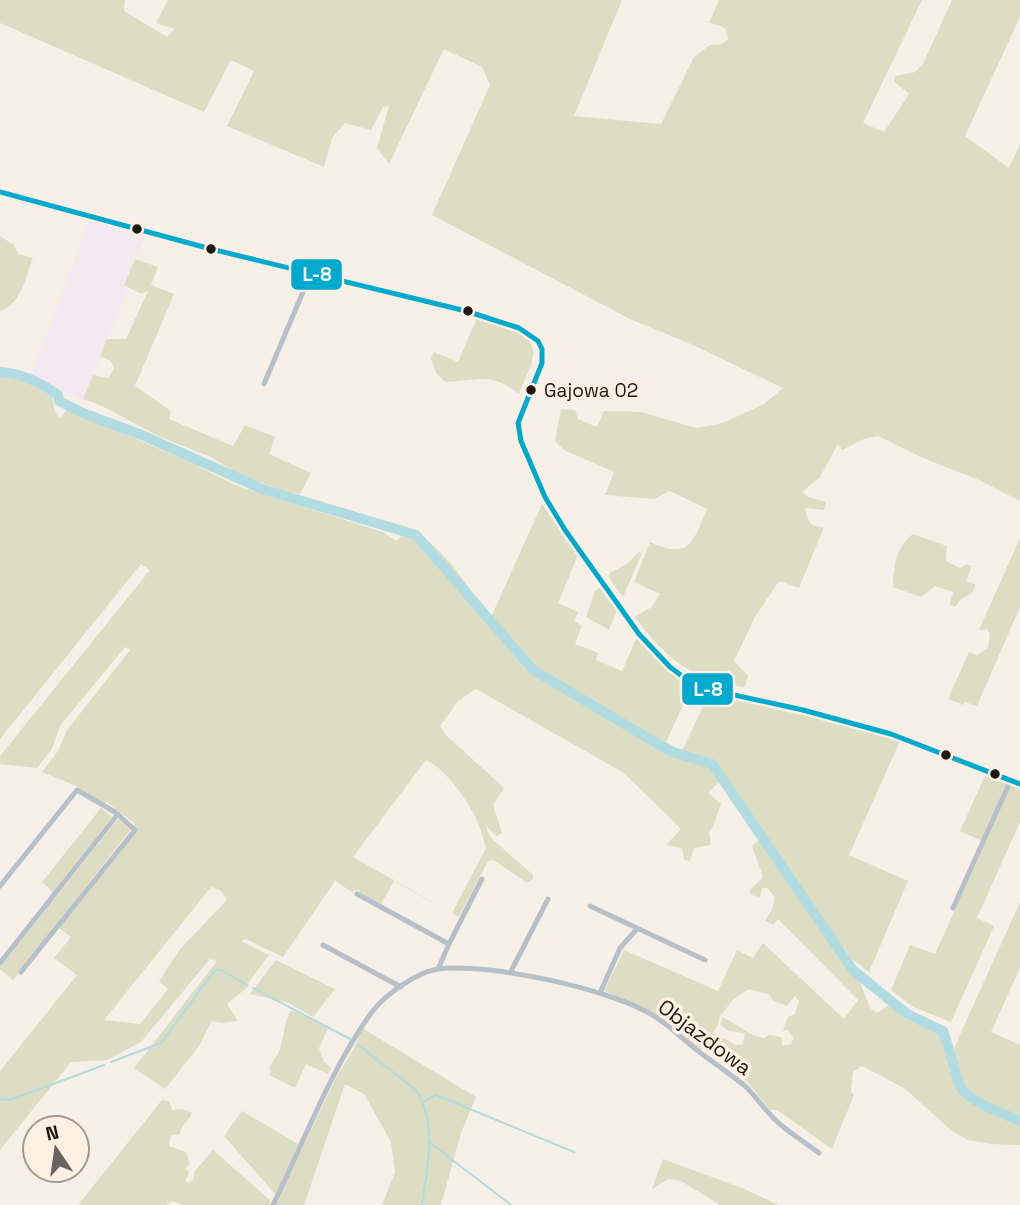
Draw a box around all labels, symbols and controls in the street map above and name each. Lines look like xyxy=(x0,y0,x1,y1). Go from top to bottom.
unlabelled marker xyxy=(130,222,144,236)
unlabelled marker xyxy=(204,242,218,256)
line badge: L-8 xyxy=(290,258,343,291)
text: L-8 xyxy=(302,262,332,287)
unlabelled marker xyxy=(461,304,475,318)
place label: Gajowa 02 xyxy=(544,378,638,403)
marker: Gajowa 02 xyxy=(524,383,538,397)
line badge: L-8 xyxy=(681,672,734,706)
text: L-8 xyxy=(693,677,723,702)
unlabelled marker xyxy=(939,748,953,762)
unlabelled marker xyxy=(988,767,1002,781)
street label: Objazdowa xyxy=(653,993,757,1081)
north arrow xyxy=(21,1114,91,1184)
text: N xyxy=(43,1119,61,1147)

